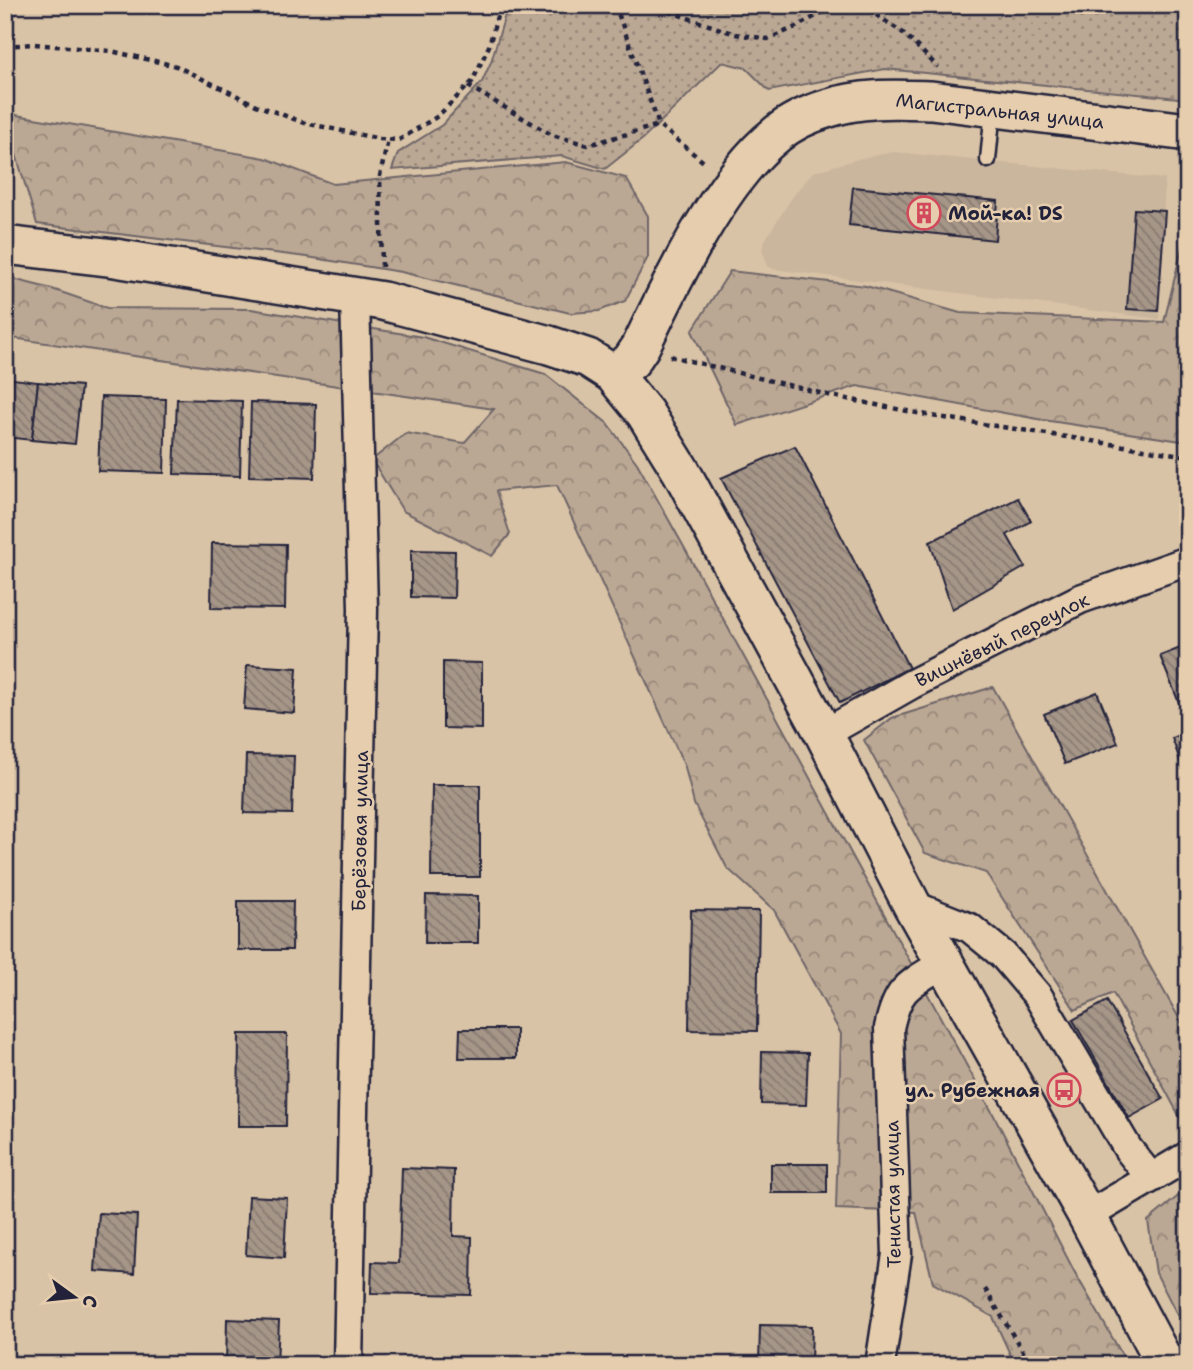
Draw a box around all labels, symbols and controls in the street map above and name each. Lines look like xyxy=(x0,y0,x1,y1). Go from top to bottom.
street label: Магистральная улица xyxy=(895,88,1105,134)
building icon: Мой-ка! DS xyxy=(905,194,943,232)
place label: Мой-ка! DS xyxy=(948,201,1063,226)
street label: Вишнёвый переулок xyxy=(911,587,1093,693)
street label: Берёзовая улица xyxy=(346,750,374,912)
bus stop icon: ул. Рубежная xyxy=(1045,1071,1083,1109)
place label: ул. Рубежная xyxy=(905,1078,1040,1103)
street label: Тенистая улица xyxy=(879,1120,907,1268)
north arrow xyxy=(38,1262,108,1332)
text: С xyxy=(76,1292,104,1310)

